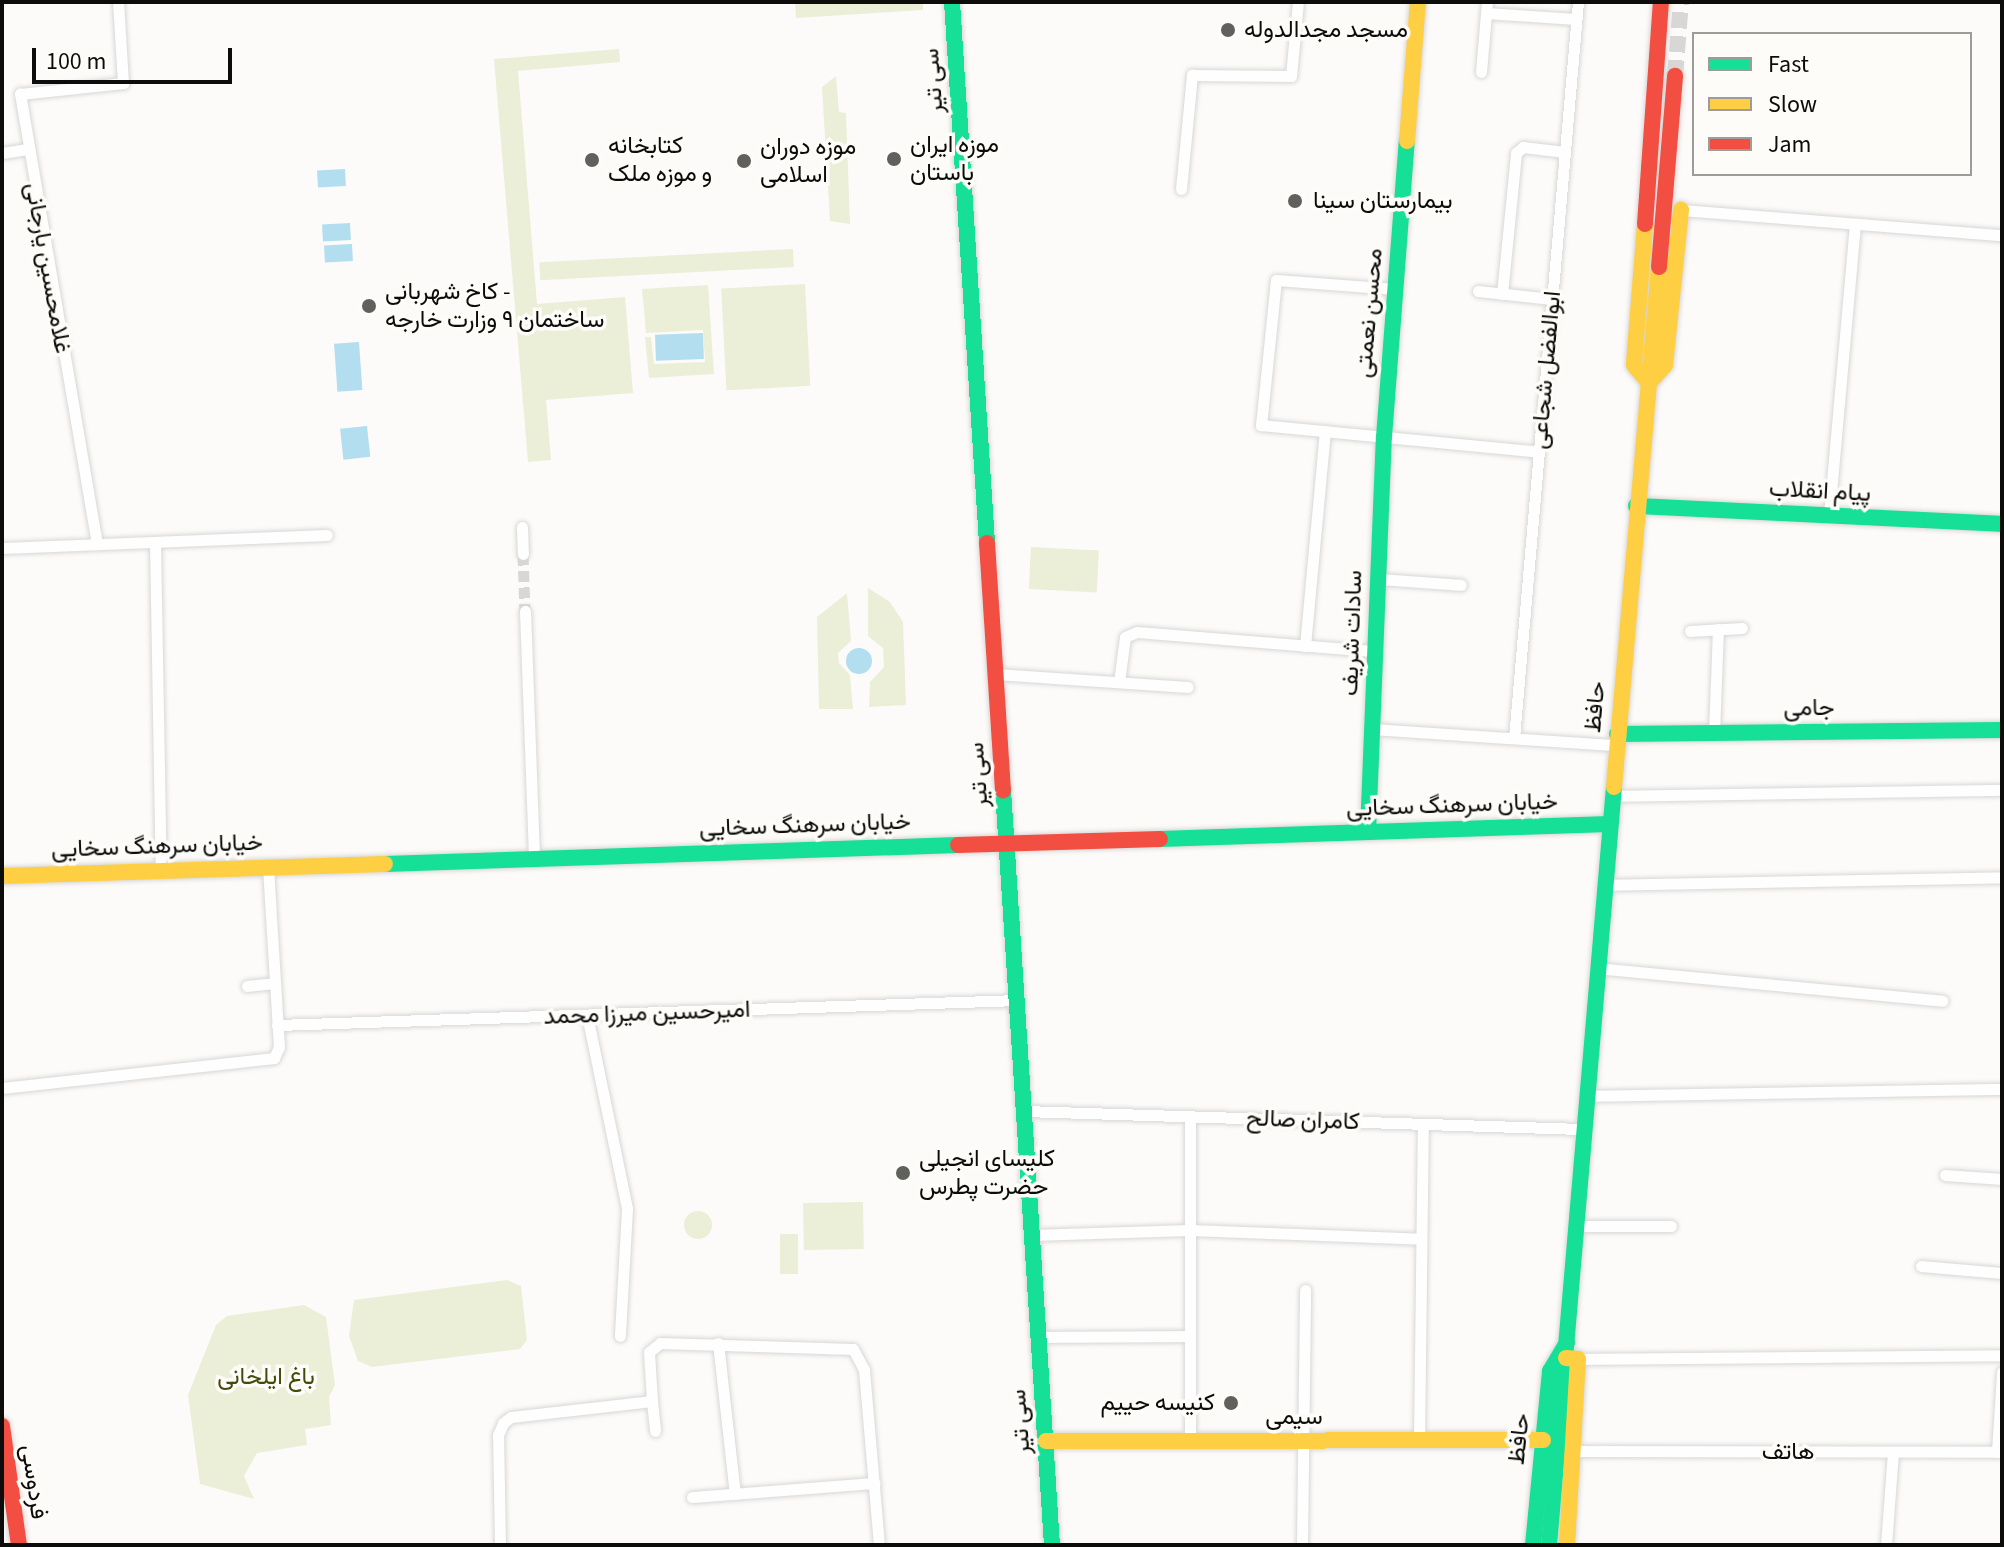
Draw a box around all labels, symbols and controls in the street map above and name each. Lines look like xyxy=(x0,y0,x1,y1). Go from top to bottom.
place label: مسجد مجدالدوله xyxy=(1244,16,1408,44)
marker: مسجد مجدالدوله xyxy=(1219,21,1237,39)
scale bar xyxy=(36,32,236,82)
legend xyxy=(1692,32,1972,176)
text: 100 m xyxy=(46,44,106,79)
street label: سی تیر xyxy=(916,47,950,115)
text: Fast xyxy=(1768,47,1809,82)
text: Slow xyxy=(1768,87,1817,122)
text: Jam xyxy=(1768,127,1812,162)
place label: موزه ایران باستان xyxy=(910,131,999,187)
place label: کتابخانه و موزه ملک xyxy=(608,132,712,188)
place label: موزه دوران اسلامی xyxy=(760,133,856,189)
marker: موزه ایران باستان xyxy=(885,150,903,168)
marker: کتابخانه و موزه ملک xyxy=(583,151,601,169)
marker: موزه دوران اسلامی xyxy=(735,152,753,170)
street label: غلامحسین یارجانی xyxy=(19,180,77,356)
place label: بیمارستان سینا xyxy=(1313,187,1453,215)
marker: بیمارستان سینا xyxy=(1284,190,1306,212)
street label: محسن نعمتی xyxy=(1349,247,1389,379)
place label: کاخ شهربانی - ساختمان ۹ وزارت خارجه xyxy=(385,278,604,334)
street label: ابوالفضل شجاعی xyxy=(1525,290,1567,450)
marker: کاخ شهربانی - ساختمان ۹ وزارت خارجه xyxy=(360,297,378,315)
street label: پیام انقلاب xyxy=(1768,474,1872,508)
street label: سادات شریف xyxy=(1335,570,1369,696)
street label: حافظ xyxy=(1578,680,1612,734)
street label: جامی xyxy=(1783,693,1835,723)
street label: سی تیر xyxy=(961,741,995,809)
street label: خیابان سرهنگ سخایی xyxy=(1346,787,1558,823)
street label: خیابان سرهنگ سخایی xyxy=(699,807,911,843)
street label: خیابان سرهنگ سخایی xyxy=(51,828,263,864)
street label: امیرحسین میرزا محمد xyxy=(543,995,751,1031)
street label: کامران صالح xyxy=(1246,1104,1360,1136)
place label: کلیسای انجیلی حضرت پطرس xyxy=(919,1145,1055,1201)
marker: کلیسای انجیلی حضرت پطرس xyxy=(894,1164,912,1182)
park label: باغ ایلخانی xyxy=(217,1363,315,1391)
street label: سی تیر xyxy=(1003,1388,1037,1456)
place label: کنیسه حییم xyxy=(1101,1389,1215,1417)
marker: کنیسه حییم xyxy=(1222,1394,1240,1412)
street label: سیمی xyxy=(1265,1403,1323,1431)
street label: حافظ xyxy=(1502,1412,1536,1466)
street label: هاتف xyxy=(1762,1438,1814,1466)
street label: فردوسی xyxy=(15,1443,53,1521)

